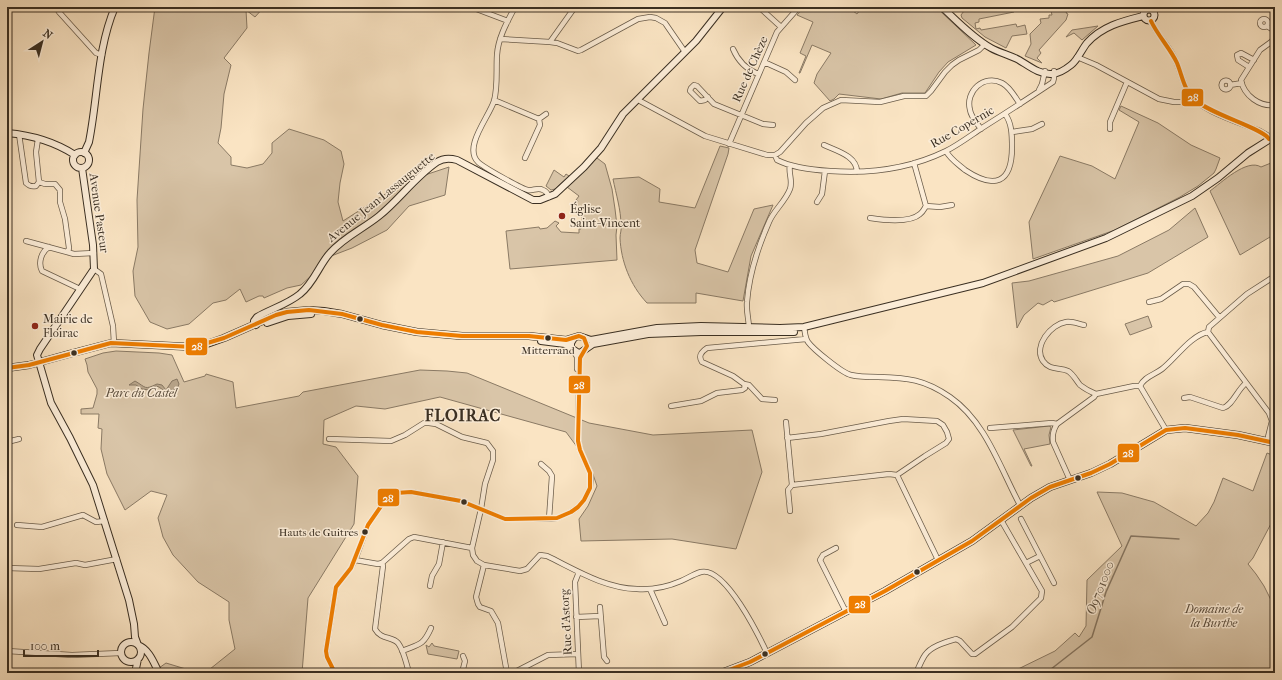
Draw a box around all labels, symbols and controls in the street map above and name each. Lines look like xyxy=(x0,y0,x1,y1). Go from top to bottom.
north arrow xyxy=(22,22,62,62)
text: N xyxy=(40,27,55,42)
street label: Rue de Chèze xyxy=(729,34,771,104)
line badge: 28 xyxy=(1181,88,1204,107)
text: 28 xyxy=(1187,91,1199,104)
street label: Rue Copernic xyxy=(928,103,996,151)
street label: Avenue Jean Lassauguette xyxy=(324,149,438,245)
street label: Avenue Pasteur xyxy=(86,171,112,255)
place label: Église Saint-Vincent xyxy=(570,201,641,230)
marker: Église Saint-Vincent xyxy=(557,211,567,221)
place label: Mairie de Floirac xyxy=(43,312,93,340)
unlabelled marker xyxy=(355,314,365,324)
marker: Mairie de Floirac xyxy=(30,321,40,331)
marker: Mitterrand xyxy=(543,333,553,343)
line badge: 28 xyxy=(185,337,208,356)
text: 28 xyxy=(191,340,203,353)
place label: Mitterrand xyxy=(521,344,576,357)
unlabelled marker xyxy=(69,348,79,358)
line badge: 28 xyxy=(568,375,591,394)
text: 28 xyxy=(573,379,585,392)
park label: Parc du Castel xyxy=(104,386,179,400)
district label: FLOIRAC xyxy=(424,406,501,425)
line badge: 28 xyxy=(1117,443,1140,463)
text: 28 xyxy=(1122,447,1134,460)
unlabelled marker xyxy=(1073,473,1083,483)
line badge: 28 xyxy=(377,488,400,507)
text: 28 xyxy=(382,492,394,505)
unlabelled marker xyxy=(459,497,469,507)
place label: Hauts de Guitres xyxy=(279,526,358,539)
marker: Hauts de Guitres xyxy=(360,527,370,537)
water label: O9701000 xyxy=(1083,559,1117,617)
unlabelled marker xyxy=(912,567,922,577)
street label: Rue d'Astorg xyxy=(557,588,575,655)
line badge: 28 xyxy=(848,595,871,614)
text: 28 xyxy=(854,598,866,611)
park label: Domaine de la Burthe xyxy=(1184,602,1244,630)
scale bar xyxy=(24,632,98,658)
text: 100 m xyxy=(30,639,60,653)
unlabelled marker xyxy=(760,649,770,659)

